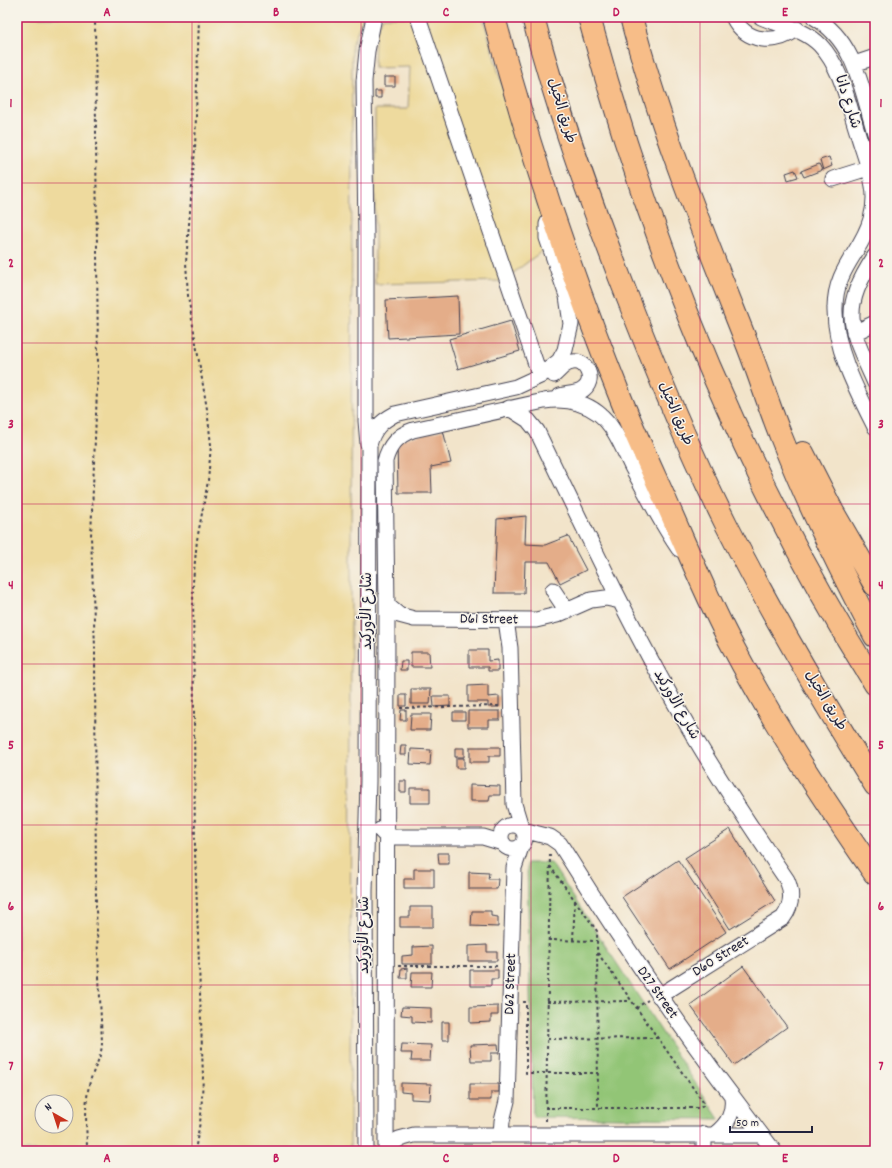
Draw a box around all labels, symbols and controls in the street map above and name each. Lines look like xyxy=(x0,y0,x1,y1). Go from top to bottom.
text: A xyxy=(103,4,111,23)
text: B xyxy=(273,4,279,23)
text: C xyxy=(443,4,450,23)
text: D xyxy=(613,4,620,23)
text: E xyxy=(782,4,789,23)
street label: شارع دانا xyxy=(828,72,866,132)
street label: طريق الخيل xyxy=(541,75,581,147)
text: 1 xyxy=(10,95,13,114)
text: 1 xyxy=(880,95,883,114)
text: 2 xyxy=(8,255,14,274)
text: 2 xyxy=(878,255,884,274)
street label: طريق الخيل xyxy=(652,379,698,449)
text: 3 xyxy=(8,416,14,435)
text: 3 xyxy=(878,416,884,435)
street label: شارع الأوركيد xyxy=(356,572,379,650)
text: 4 xyxy=(8,577,14,596)
text: 4 xyxy=(878,577,884,596)
street label: D61 Street xyxy=(460,608,519,632)
street label: شارع الأوركيد xyxy=(647,665,706,744)
street label: طريق الخيل xyxy=(798,666,852,736)
text: 5 xyxy=(8,737,14,756)
text: 5 xyxy=(878,737,884,756)
street label: شارع الأوركيد xyxy=(353,896,376,974)
text: 6 xyxy=(8,898,15,917)
text: 6 xyxy=(878,898,885,917)
street label: D60 Street xyxy=(688,931,754,983)
street label: D62 Street xyxy=(499,952,523,1015)
street label: D27 Street xyxy=(631,962,683,1024)
text: 7 xyxy=(9,1058,14,1077)
text: 7 xyxy=(879,1058,884,1077)
north arrow xyxy=(34,1094,74,1134)
text: N xyxy=(42,1100,57,1116)
scale bar xyxy=(730,1108,812,1134)
text: 50 m xyxy=(736,1115,759,1132)
text: A xyxy=(103,1150,111,1168)
text: B xyxy=(273,1150,279,1168)
text: C xyxy=(443,1150,450,1168)
text: D xyxy=(613,1150,620,1168)
text: E xyxy=(782,1150,789,1168)

